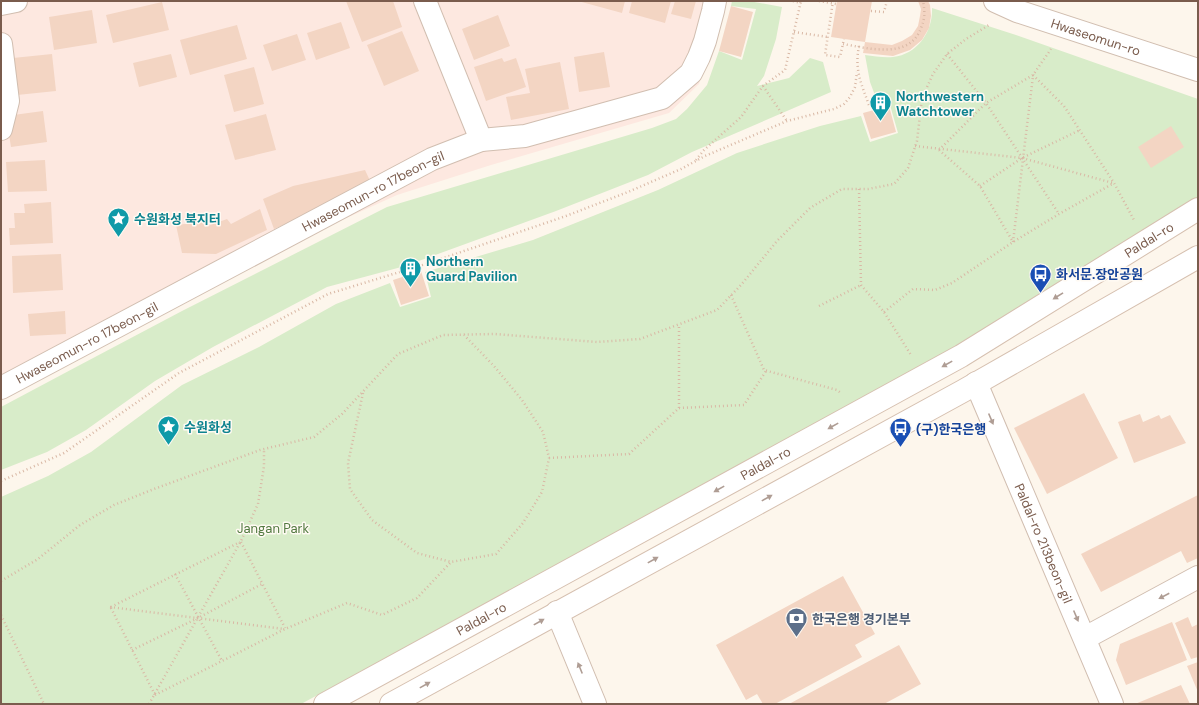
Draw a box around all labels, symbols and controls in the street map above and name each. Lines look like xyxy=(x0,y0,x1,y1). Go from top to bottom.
street label: Hwaseomun-ro xyxy=(1049,15,1143,60)
place label: Northwestern Watchtower xyxy=(896,88,984,120)
building icon: Northwestern Watchtower xyxy=(867,90,893,123)
street label: Hwaseomun-ro 17beon-gil xyxy=(299,147,447,236)
place icon: 수원화성 북지터 xyxy=(105,206,131,239)
place label: 수원화성 북지터 xyxy=(134,211,221,228)
street label: Paldal-ro xyxy=(1121,218,1177,262)
place label: Northern Guard Pavilion xyxy=(426,253,517,285)
building icon: Northern Guard Pavilion xyxy=(398,255,424,288)
bus stop icon: 화서문.장안공원 xyxy=(1028,261,1054,294)
place label: 화서문.장안공원 xyxy=(1056,266,1143,283)
one-way arrow xyxy=(1053,292,1063,300)
street label: Hwaseomun-ro 17beon-gil xyxy=(13,298,161,388)
one-way arrow xyxy=(941,361,953,367)
one-way arrow xyxy=(989,413,995,425)
place icon: 수원화성 xyxy=(156,414,182,447)
bus stop icon: (구)한국은행 xyxy=(887,416,913,449)
place label: 수원화성 xyxy=(184,419,232,436)
place label: (구)한국은행 xyxy=(916,421,986,438)
one-way arrow xyxy=(827,423,839,430)
street label: Paldal-ro xyxy=(738,443,794,484)
street label: Paldal-ro 213beon-gil xyxy=(1011,481,1076,606)
one-way arrow xyxy=(713,485,725,492)
one-way arrow xyxy=(761,494,773,501)
park label: Jangan Park xyxy=(237,520,309,537)
one-way arrow xyxy=(647,556,659,563)
one-way arrow xyxy=(1158,592,1170,599)
street label: Paldal-ro xyxy=(453,598,510,640)
bank icon: 한국은행 경기본부 xyxy=(783,606,809,639)
one-way arrow xyxy=(1073,610,1079,622)
place label: 한국은행 경기본부 xyxy=(812,611,911,628)
one-way arrow xyxy=(533,619,544,625)
one-way arrow xyxy=(577,661,583,673)
one-way arrow xyxy=(419,682,431,688)

